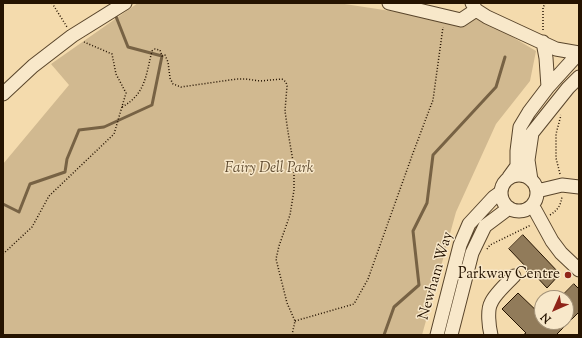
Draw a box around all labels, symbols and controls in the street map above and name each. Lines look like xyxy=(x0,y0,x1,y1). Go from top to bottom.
park label: Fairy Dell Park xyxy=(224,160,314,178)
street label: Newham Way xyxy=(416,230,458,322)
place label: Parkway Centre xyxy=(458,266,560,284)
marker: Parkway Centre xyxy=(563,270,573,280)
north arrow xyxy=(534,290,574,330)
text: N xyxy=(537,309,555,327)

